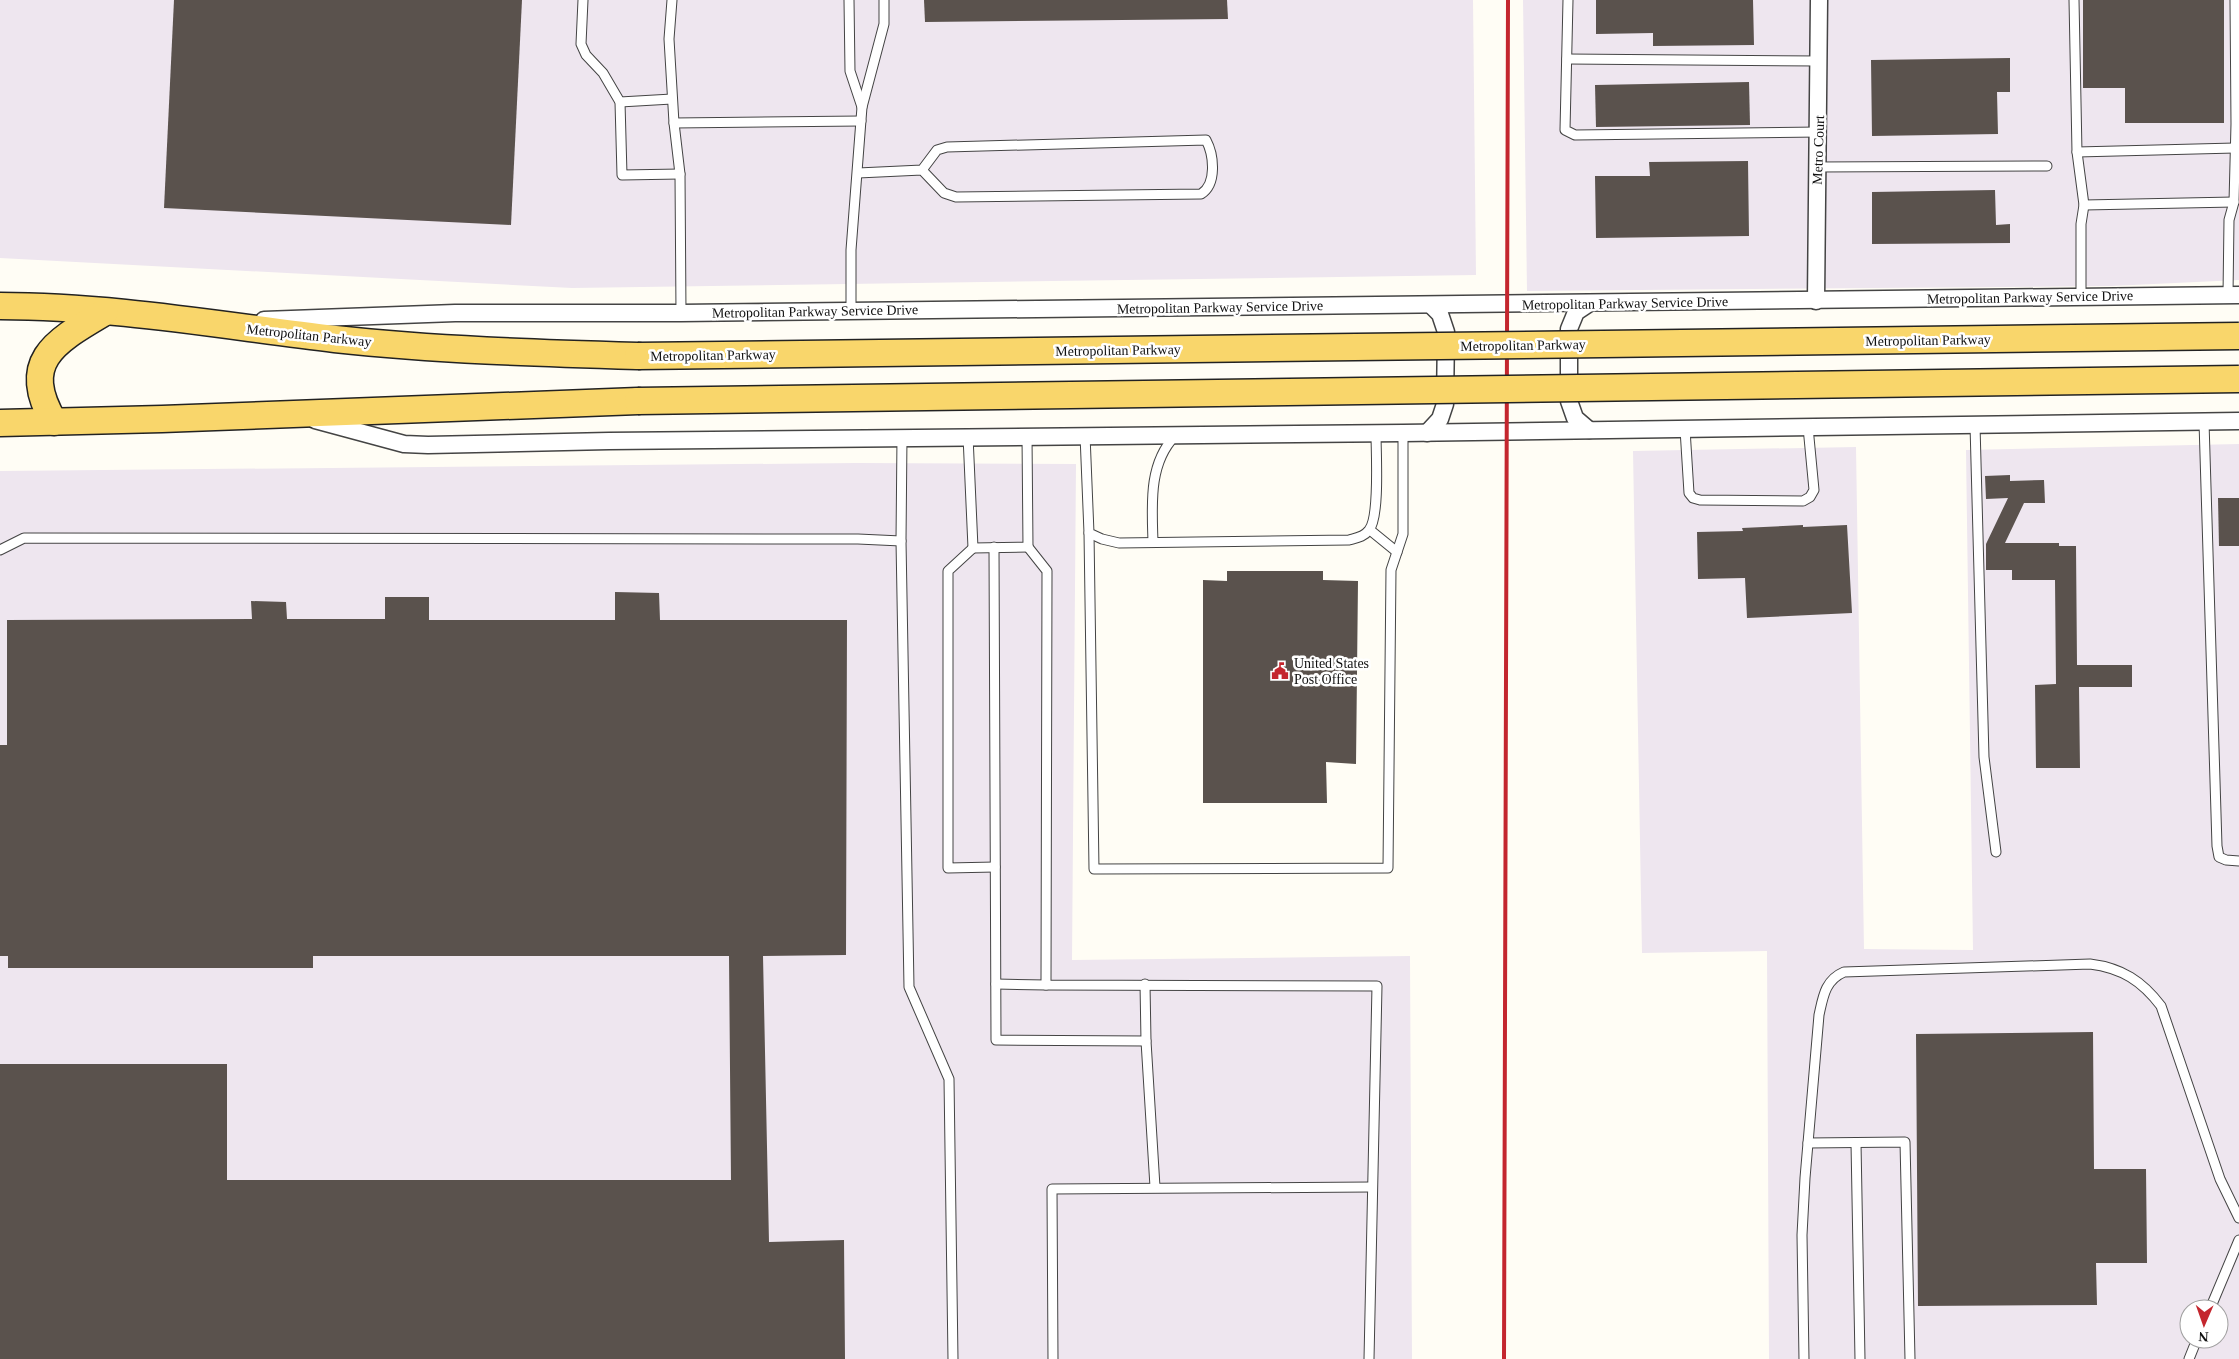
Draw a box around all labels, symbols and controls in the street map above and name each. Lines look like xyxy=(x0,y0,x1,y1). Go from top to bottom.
street label: Metro Court xyxy=(1810,115,1827,185)
street label: Metropolitan Parkway Service Drive xyxy=(1927,288,2133,307)
street label: Metropolitan Parkway Service Drive xyxy=(1522,294,1728,313)
street label: Metropolitan Parkway Service Drive xyxy=(1117,298,1323,317)
street label: Metropolitan Parkway Service Drive xyxy=(712,302,918,321)
street label: Metropolitan Parkway xyxy=(246,321,372,350)
street label: Metropolitan Parkway xyxy=(1865,332,1991,349)
street label: Metropolitan Parkway xyxy=(1460,337,1586,354)
street label: Metropolitan Parkway xyxy=(1055,342,1181,359)
street label: Metropolitan Parkway xyxy=(650,347,776,364)
place label: United States Post Office xyxy=(1294,656,1369,687)
public building icon: United States Post Office xyxy=(1270,661,1290,681)
north arrow xyxy=(2179,1299,2229,1349)
text: N xyxy=(2198,1329,2209,1344)

